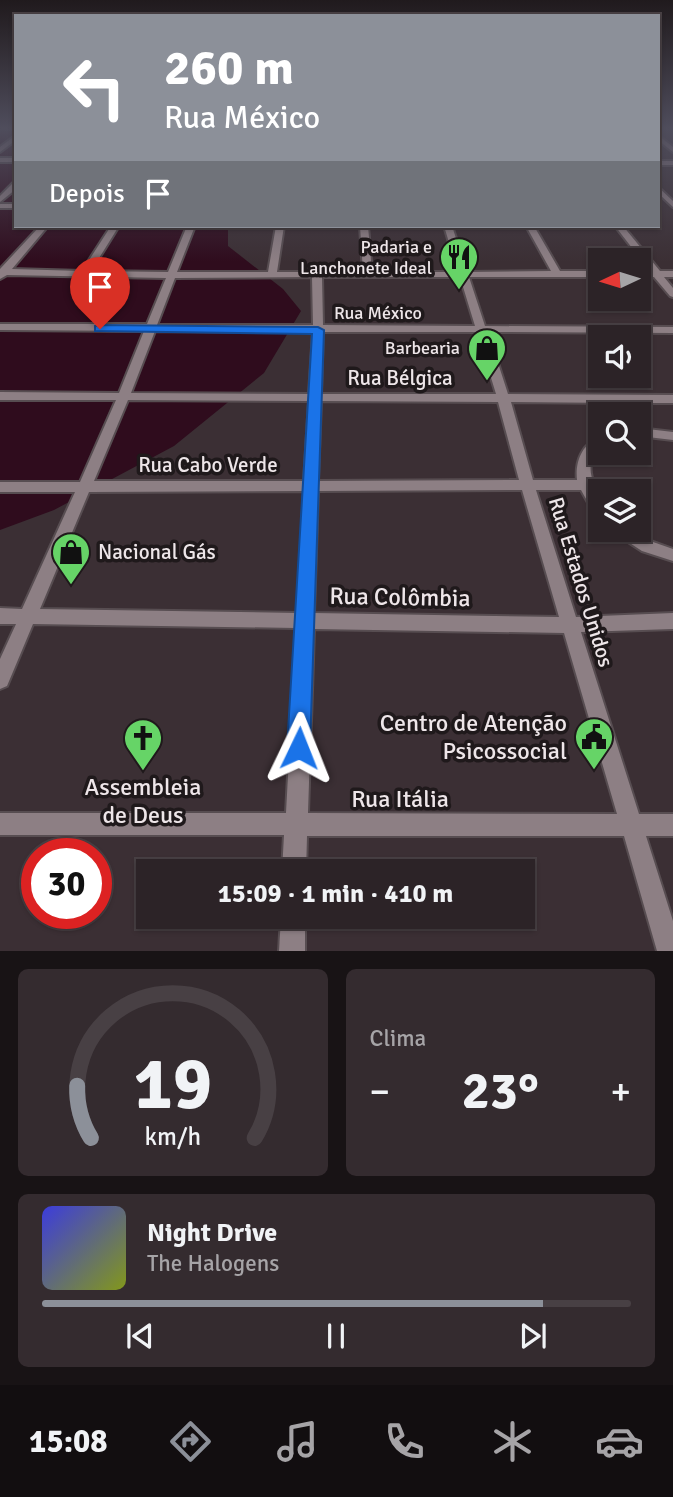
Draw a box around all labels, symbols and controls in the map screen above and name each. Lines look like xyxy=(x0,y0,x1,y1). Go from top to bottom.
text: 260 m xyxy=(164,38,294,98)
icon: left xyxy=(49,42,140,133)
text: Rua México xyxy=(164,98,320,137)
icon: arrive xyxy=(139,175,177,213)
text: Depois xyxy=(49,178,125,210)
place label: Padaria e Lanchonete Ideal xyxy=(300,236,432,279)
restaurant icon: Padaria e Lanchonete Ideal xyxy=(438,236,480,291)
north arrow xyxy=(588,248,651,312)
map controls xyxy=(588,248,651,542)
pin xyxy=(70,257,130,329)
icon: arrive xyxy=(81,268,119,306)
street label: Rua México xyxy=(334,302,422,324)
button: sound xyxy=(588,325,651,388)
shop icon: Barbearia xyxy=(466,327,508,382)
place label: Barbearia xyxy=(385,337,460,359)
street label: Rua Bélgica xyxy=(347,365,453,391)
button: search xyxy=(588,402,651,465)
street label: Rua Cabo Verde xyxy=(138,452,278,478)
button: layers xyxy=(588,479,651,542)
street label: Rua Estados Unidos xyxy=(543,494,619,670)
shop icon: Nacional Gás xyxy=(50,531,92,586)
place label: Nacional Gás xyxy=(98,539,216,565)
street label: Rua Colômbia xyxy=(329,581,471,613)
place label: Centro de Atenção Psicossocial xyxy=(380,708,567,766)
position arrow xyxy=(262,711,336,785)
public building icon: Centro de Atenção Psicossocial xyxy=(573,716,615,771)
church icon: Assembleia de Deus xyxy=(122,717,164,772)
place label: Assembleia de Deus xyxy=(85,772,201,830)
street label: Rua Itália xyxy=(351,784,449,814)
speed limit sign: 30 xyxy=(21,838,112,929)
text: 15:09 · 1 min · 410 m xyxy=(218,878,453,910)
text: Clima xyxy=(370,1024,426,1053)
text: 19 xyxy=(133,1041,212,1130)
text: 23° xyxy=(462,1059,539,1123)
text: − xyxy=(370,1068,390,1115)
text: + xyxy=(610,1068,631,1115)
text: km/h xyxy=(144,1121,201,1152)
text: Night Drive xyxy=(147,1217,277,1249)
text: The Halogens xyxy=(147,1249,279,1278)
icon: previous xyxy=(121,1317,159,1355)
icon: pause xyxy=(317,1317,355,1355)
icon: next xyxy=(514,1317,552,1355)
icon: directions xyxy=(166,1417,215,1466)
icon: music xyxy=(273,1417,322,1466)
icon: phone xyxy=(380,1417,429,1466)
icon: climate xyxy=(488,1417,537,1466)
icon: car xyxy=(595,1417,644,1466)
text: 15:08 xyxy=(29,1422,108,1461)

